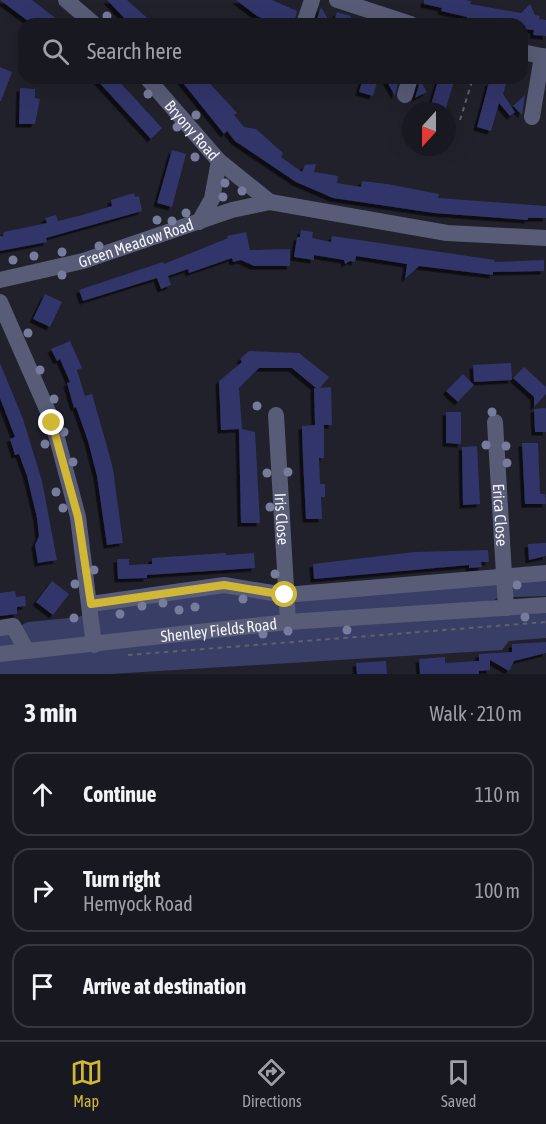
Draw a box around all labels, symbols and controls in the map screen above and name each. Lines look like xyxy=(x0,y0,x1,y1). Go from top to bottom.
search box xyxy=(18,18,528,84)
icon: search xyxy=(39,35,72,68)
text: Search here xyxy=(87,38,182,64)
street label: Bryony Road xyxy=(161,96,223,164)
north arrow xyxy=(402,102,456,156)
street label: Green Meadow Road xyxy=(77,215,196,271)
route end xyxy=(38,409,64,435)
street label: Erica Close xyxy=(490,483,511,547)
street label: Iris Close xyxy=(272,492,293,545)
route start xyxy=(271,581,297,607)
street label: Shenley Fields Road xyxy=(159,614,278,645)
text: 3 min xyxy=(24,698,77,728)
text: Walk · 210 m xyxy=(430,702,522,725)
icon: ahead xyxy=(26,778,59,811)
text: Continue xyxy=(83,781,157,807)
text: 110 m xyxy=(475,783,520,806)
text: Turn right xyxy=(83,866,160,892)
icon: right xyxy=(26,874,59,907)
text: 100 m xyxy=(475,879,520,902)
text: Hemyock Road xyxy=(83,892,193,915)
icon: arrive xyxy=(26,970,59,1003)
text: Arrive at destination xyxy=(83,973,246,999)
tab: Map xyxy=(70,1056,103,1110)
tab: Directions xyxy=(242,1056,302,1110)
tab: Saved xyxy=(441,1056,476,1110)

